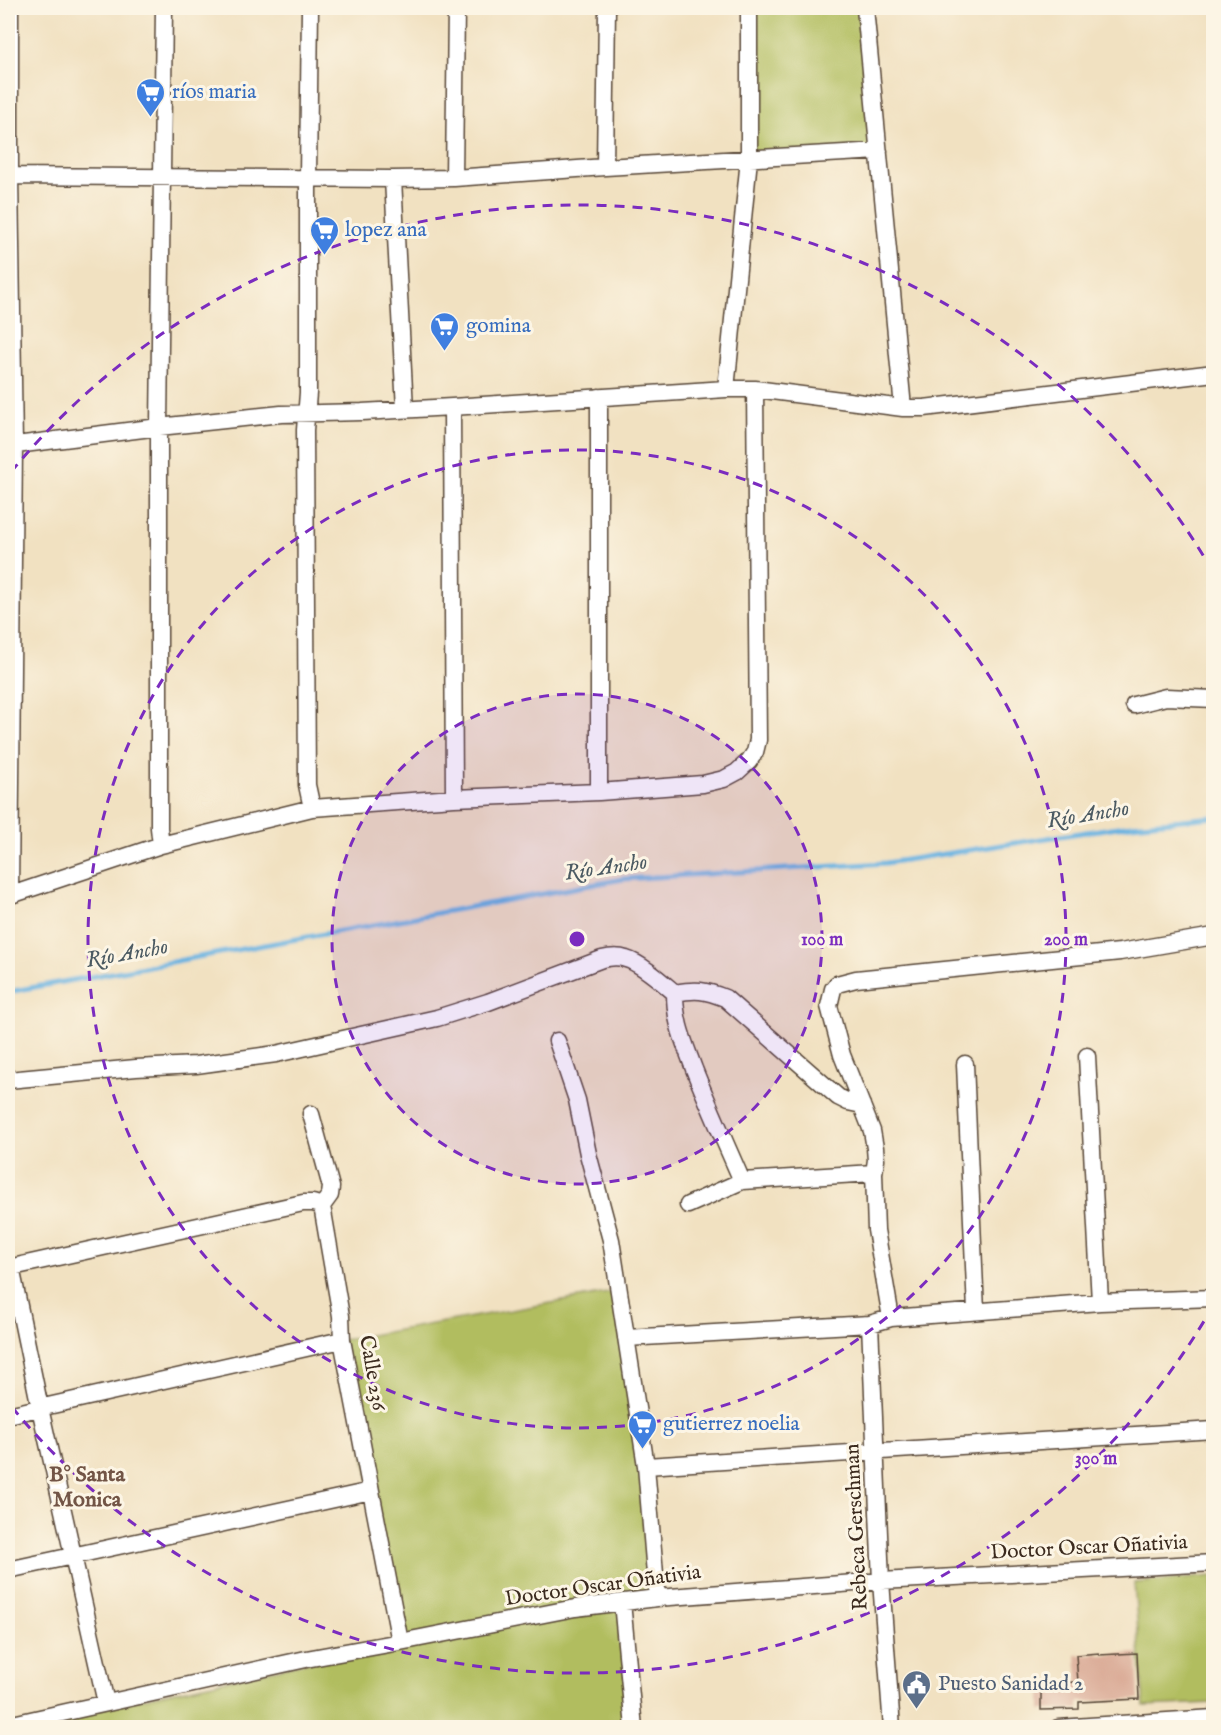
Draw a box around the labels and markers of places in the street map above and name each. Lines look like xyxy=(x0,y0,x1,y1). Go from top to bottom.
supermarket icon: ríos maria xyxy=(135,76,167,118)
place label: ríos maria xyxy=(172,79,257,106)
supermarket icon: lopez ana xyxy=(308,214,340,256)
place label: lopez ana xyxy=(345,217,428,244)
supermarket icon: gomina xyxy=(429,310,461,352)
place label: gomina xyxy=(466,313,532,340)
centre of rings xyxy=(567,929,587,949)
supermarket icon: gutierrez noelia xyxy=(626,1408,658,1450)
place label: gutierrez noelia xyxy=(663,1411,801,1438)
public building icon: Puesto Sanidad 2 xyxy=(901,1668,933,1710)
place label: Puesto Sanidad 2 xyxy=(938,1671,1084,1698)

